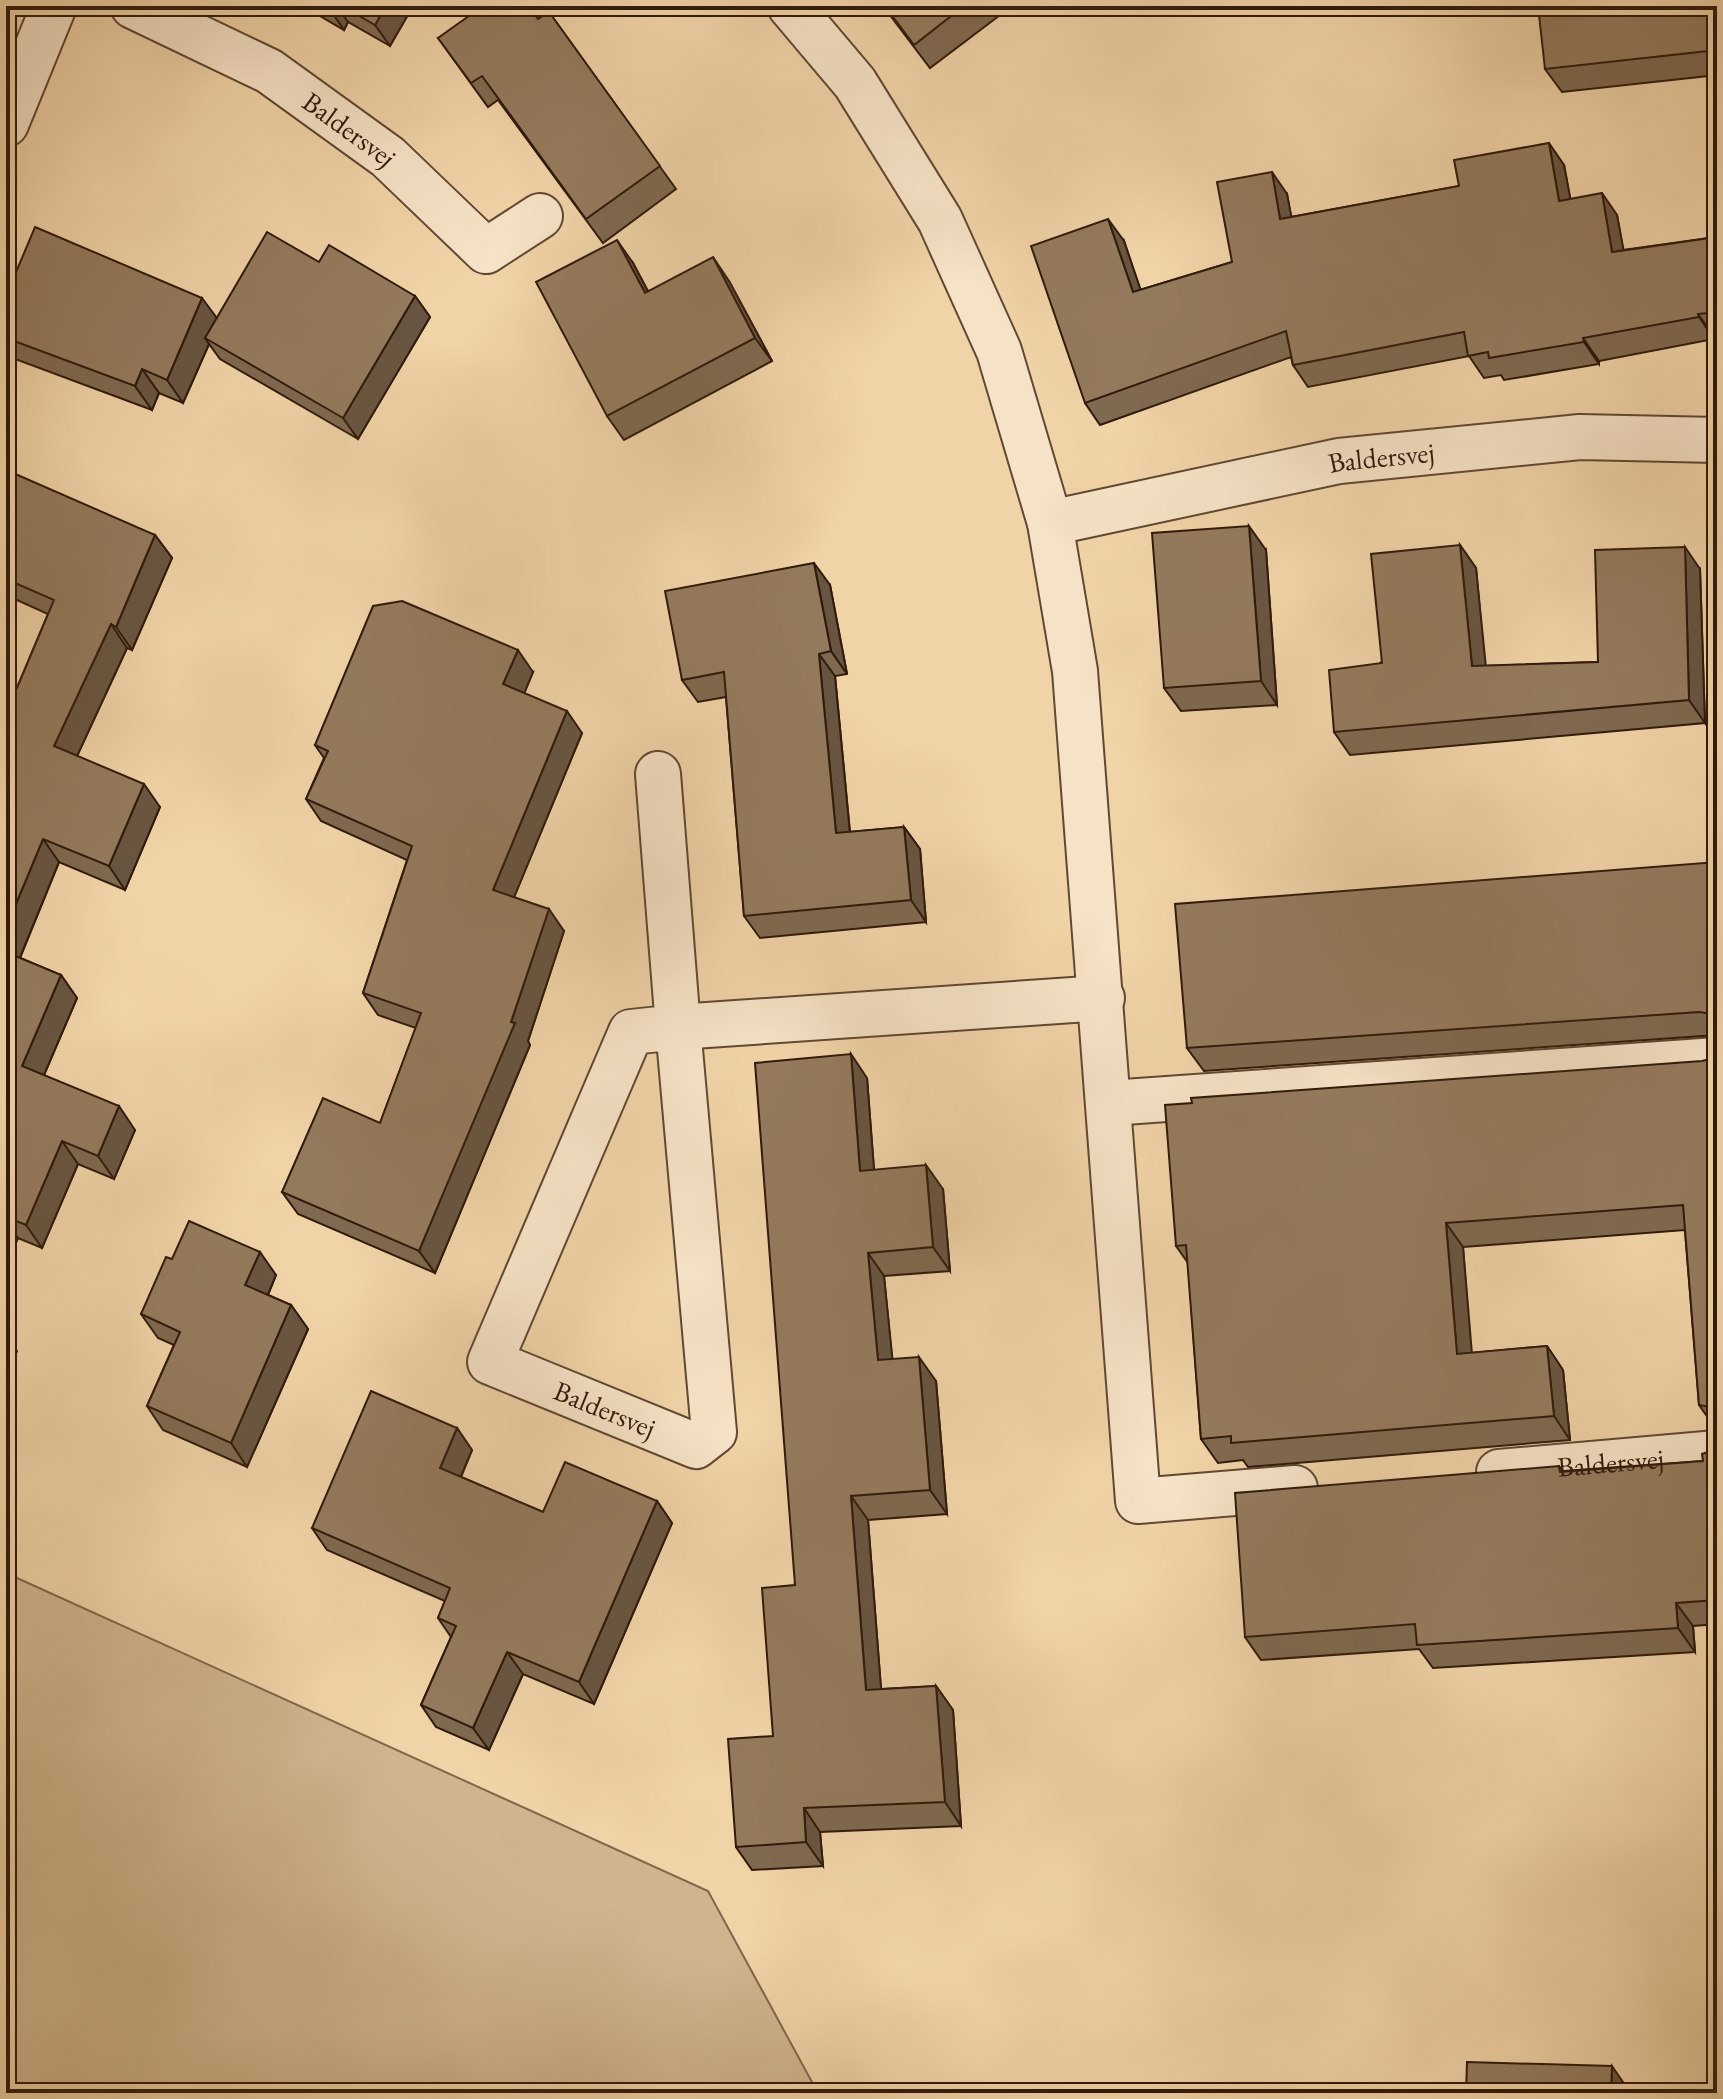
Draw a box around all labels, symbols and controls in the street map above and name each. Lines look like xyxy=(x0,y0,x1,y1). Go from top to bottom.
street label: Baldersvej xyxy=(296,83,405,174)
street label: Baldersvej xyxy=(1325,434,1436,481)
street label: Baldersvej xyxy=(549,1372,661,1446)
street label: Baldersvej xyxy=(1556,1440,1665,1485)

